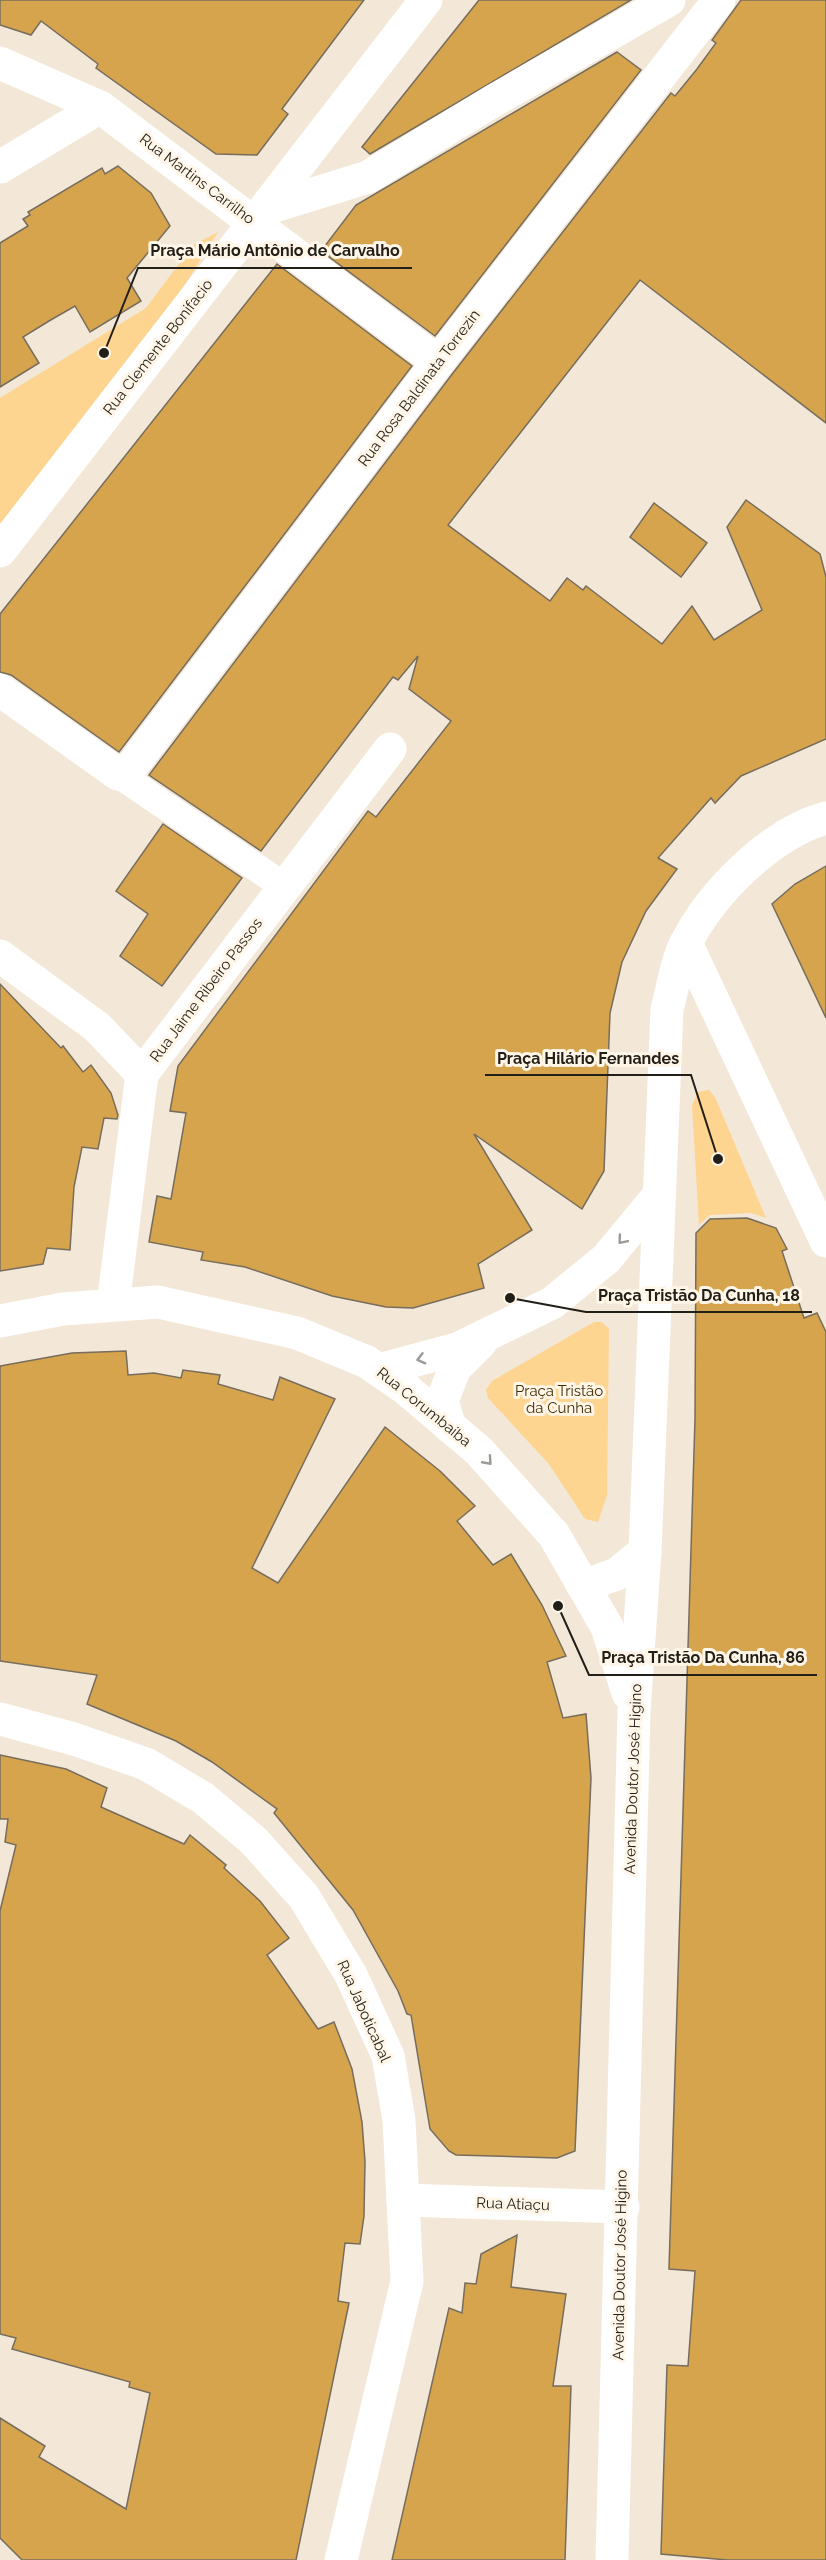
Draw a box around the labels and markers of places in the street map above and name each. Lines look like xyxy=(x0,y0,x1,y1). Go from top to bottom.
callout: Praça Mário Antônio de Carvalho xyxy=(138,234,412,268)
callout: Praça Hilário Fernandes xyxy=(485,1041,691,1075)
callout: Praça Tristão Da Cunha, 18 xyxy=(586,1278,812,1312)
callout: Praça Tristão Da Cunha, 86 xyxy=(589,1641,817,1675)

